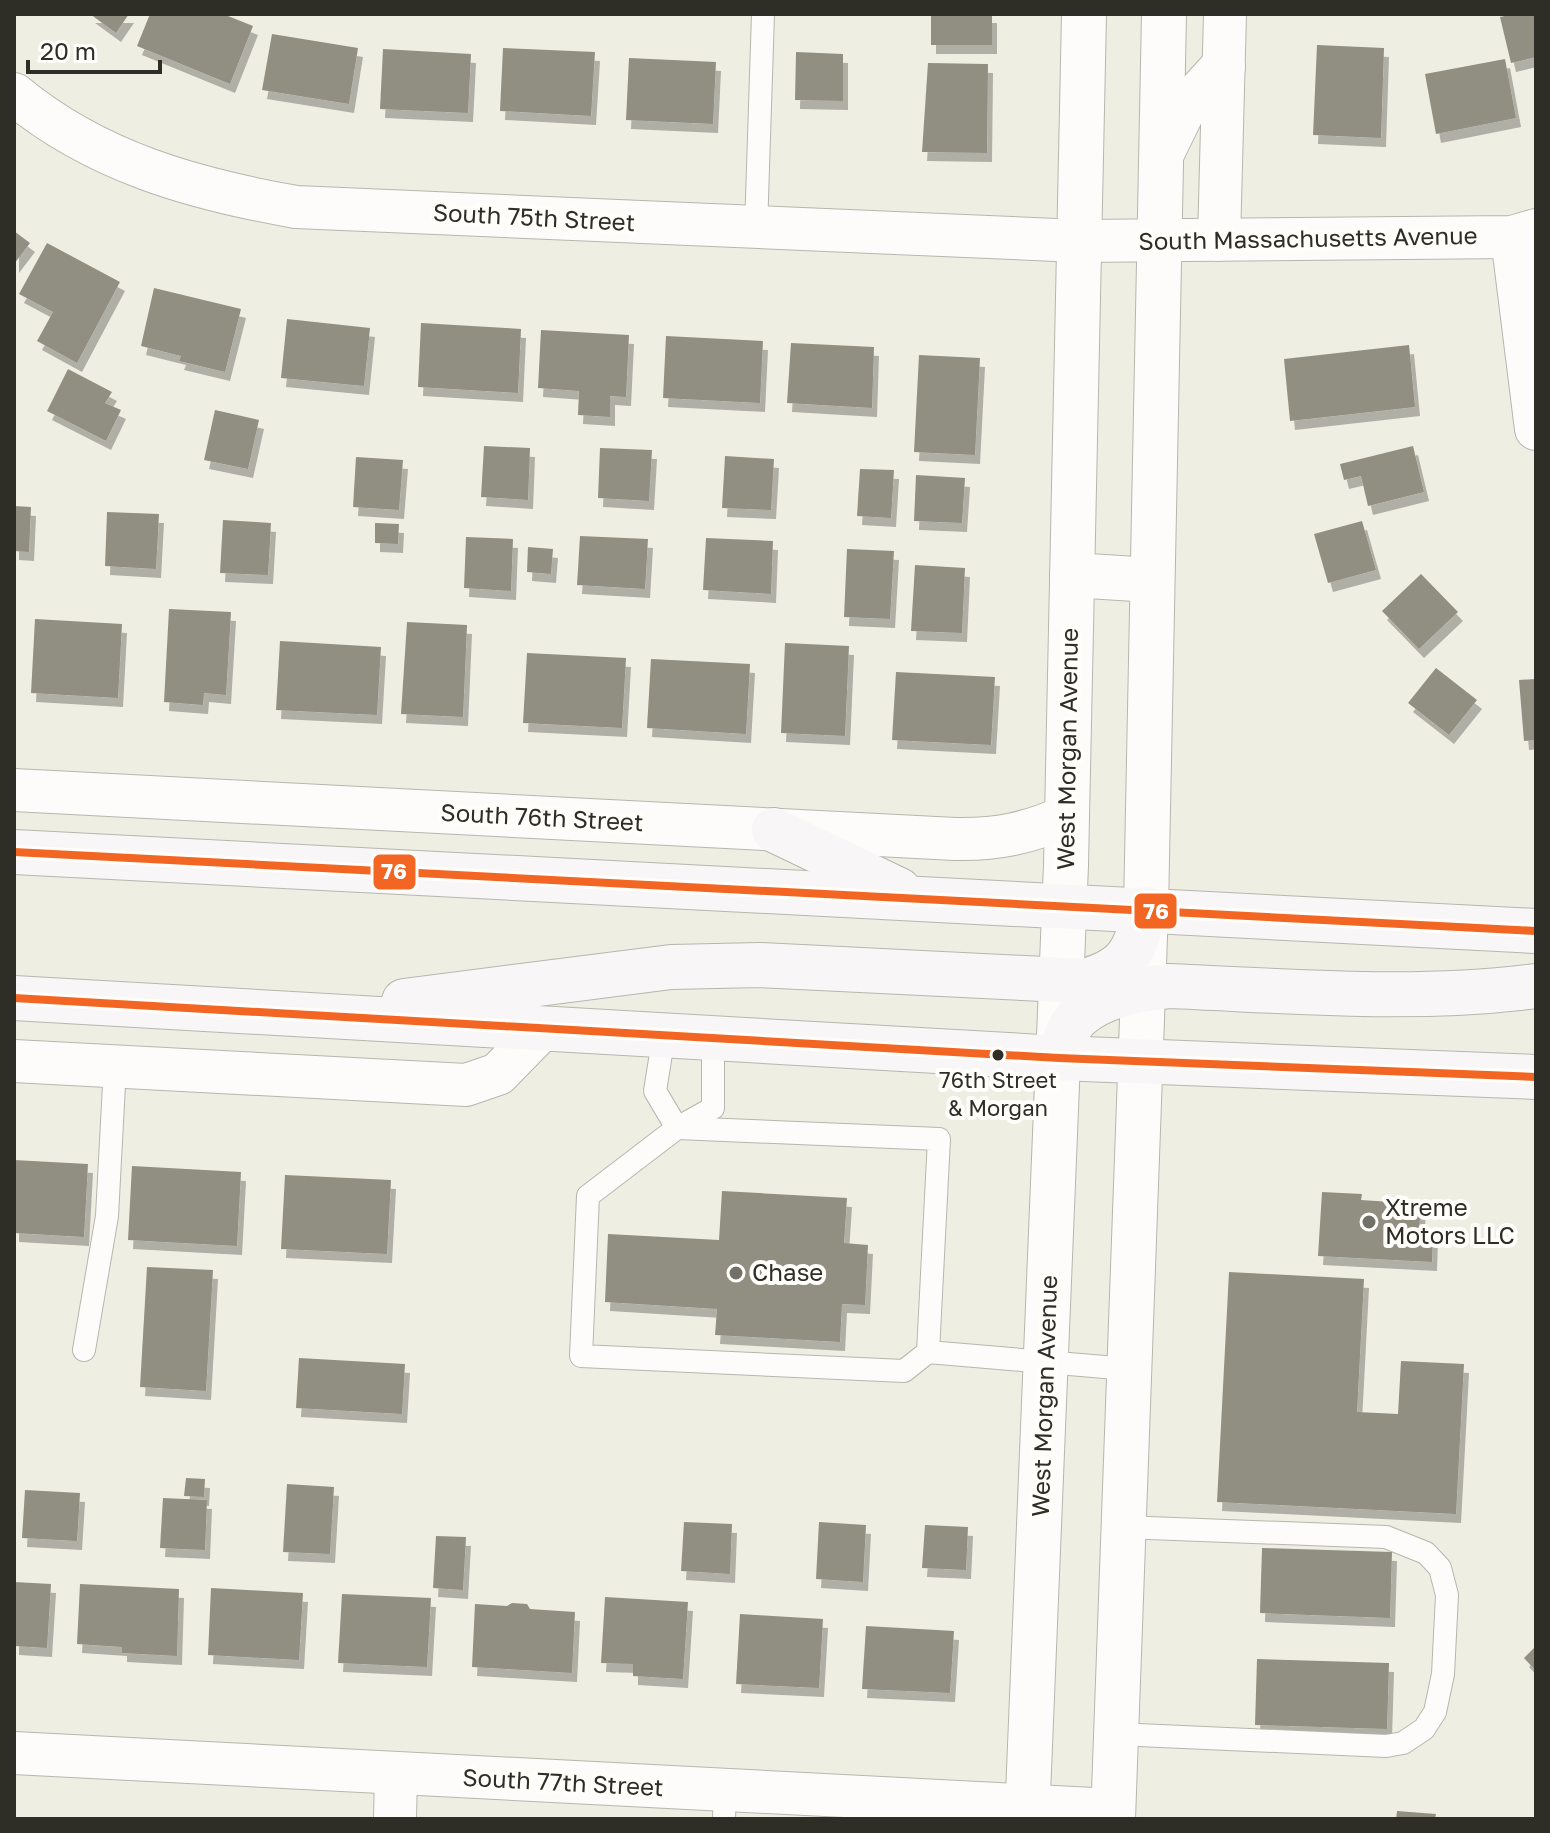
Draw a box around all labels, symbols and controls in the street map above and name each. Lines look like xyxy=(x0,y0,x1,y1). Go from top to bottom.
scale bar xyxy=(28,24,160,74)
text: 20 m xyxy=(40,36,96,65)
street label: South 75th Street xyxy=(432,197,636,236)
street label: South Massachusetts Avenue xyxy=(1138,220,1478,255)
street label: West Morgan Avenue xyxy=(1050,628,1083,870)
street label: South 76th Street xyxy=(440,797,644,836)
line badge: 76 xyxy=(372,853,417,891)
text: 76 xyxy=(381,857,407,884)
line badge: 76 xyxy=(1133,892,1178,930)
text: 76 xyxy=(1143,897,1169,924)
marker: 76th Street & Morgan xyxy=(990,1047,1006,1063)
place label: 76th Street & Morgan xyxy=(939,1066,1057,1121)
place label: Xtreme Motors LLC xyxy=(1385,1192,1515,1249)
marker: Xtreme Motors LLC xyxy=(1360,1213,1378,1231)
place label: Chase xyxy=(752,1257,823,1286)
marker: Chase xyxy=(727,1264,745,1282)
street label: West Morgan Avenue xyxy=(1025,1274,1062,1518)
street label: South 77th Street xyxy=(462,1762,664,1801)

